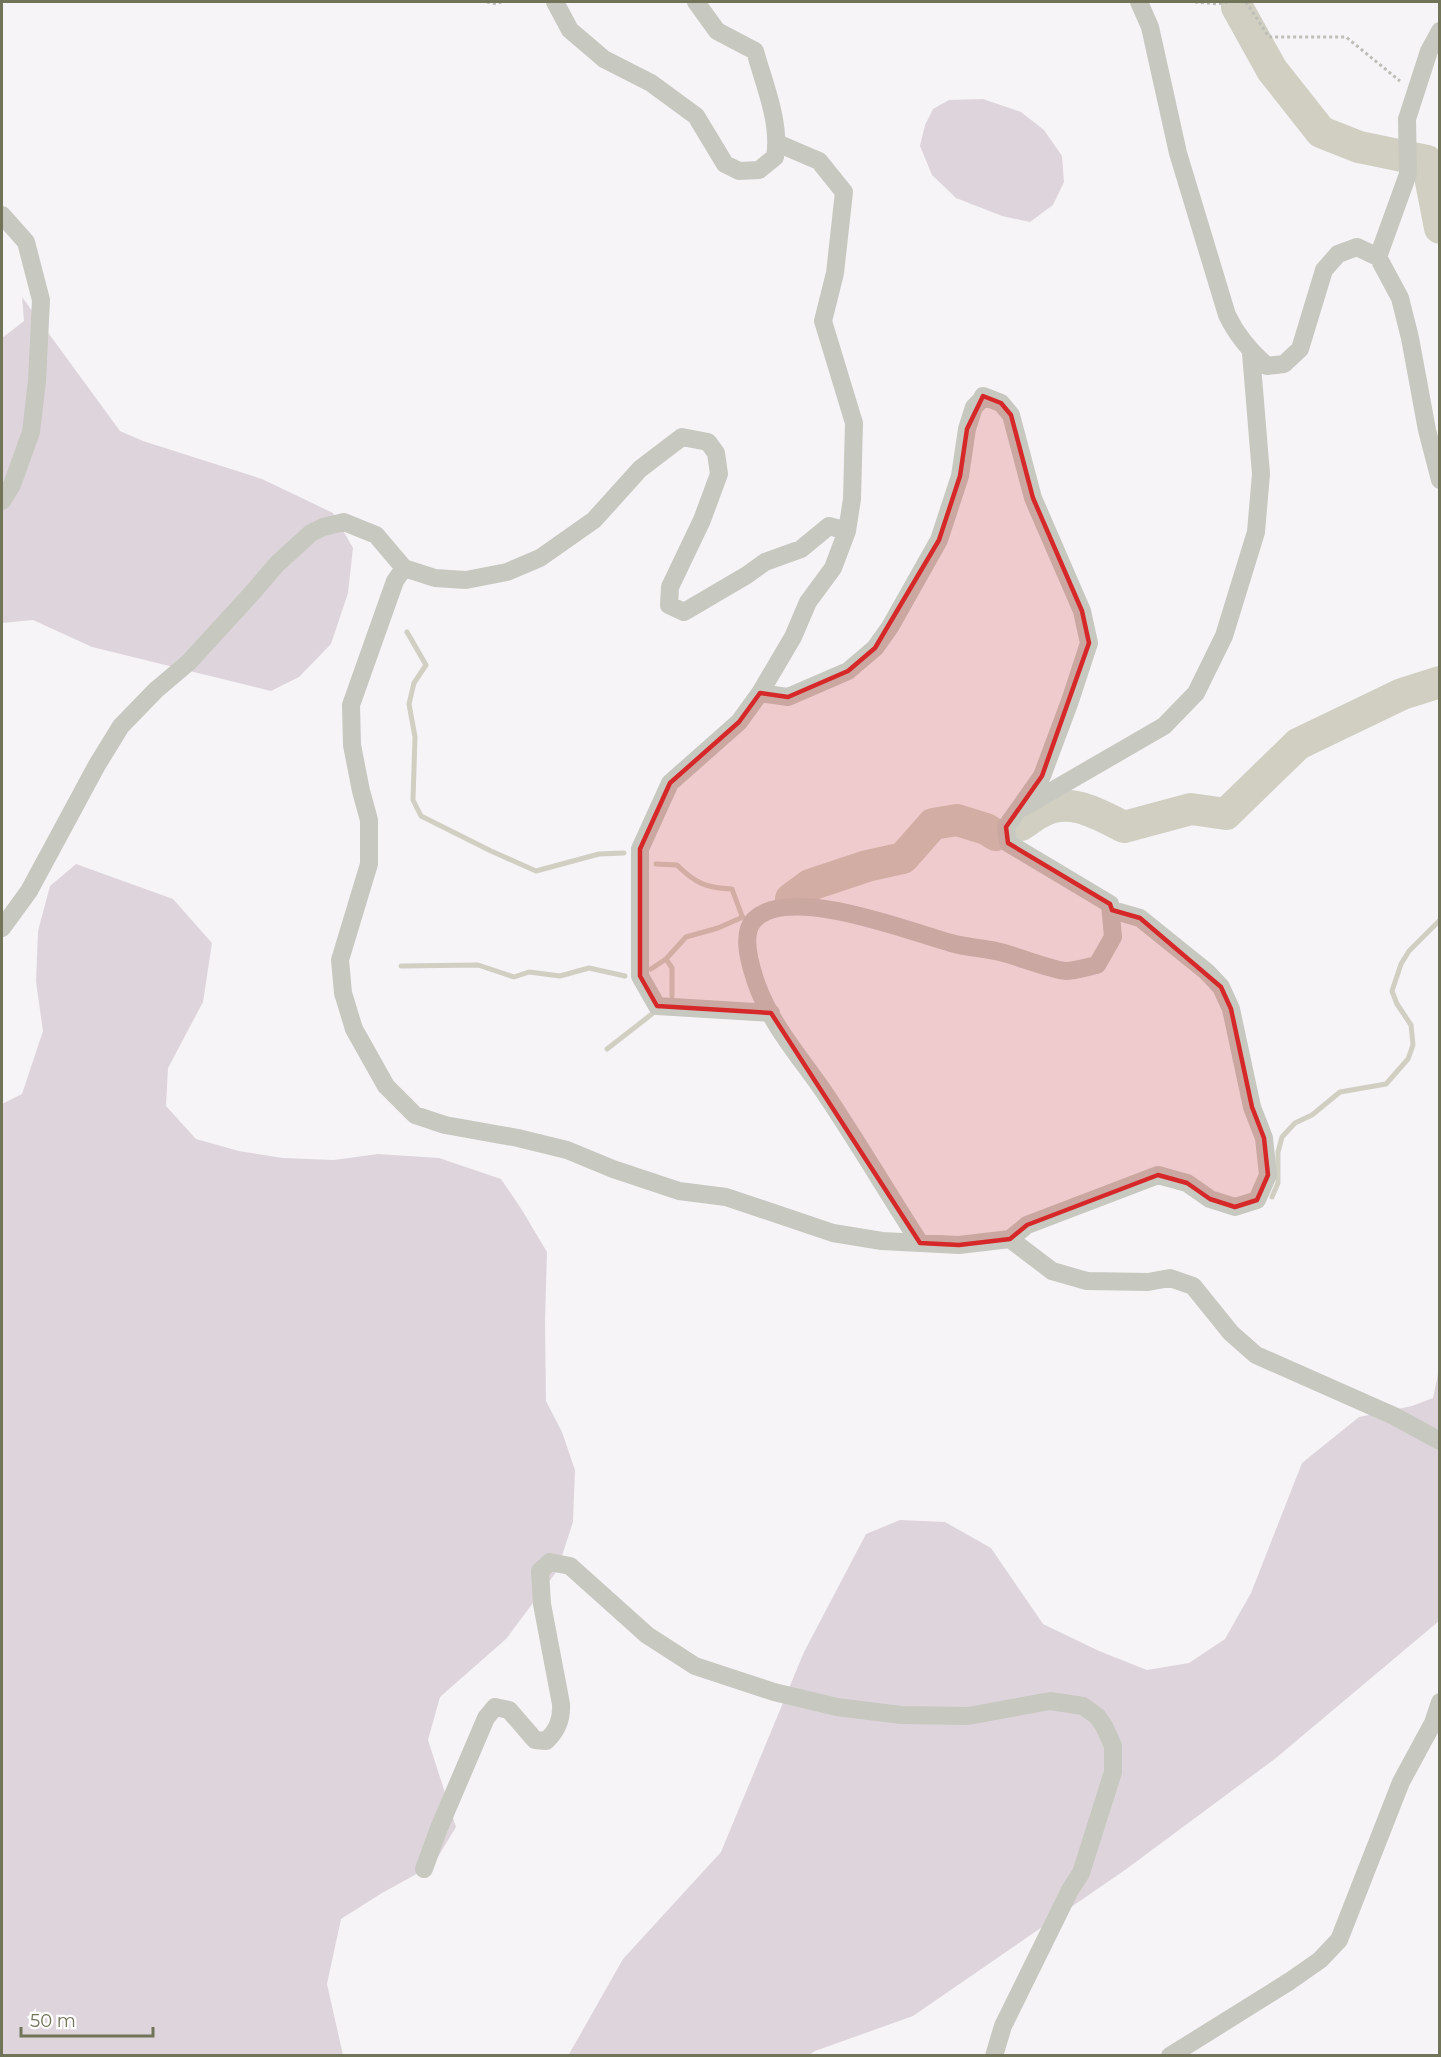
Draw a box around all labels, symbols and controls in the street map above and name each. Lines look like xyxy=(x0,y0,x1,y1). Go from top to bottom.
scale bar xyxy=(21,2000,153,2038)
text: 50 m xyxy=(30,2010,76,2032)

